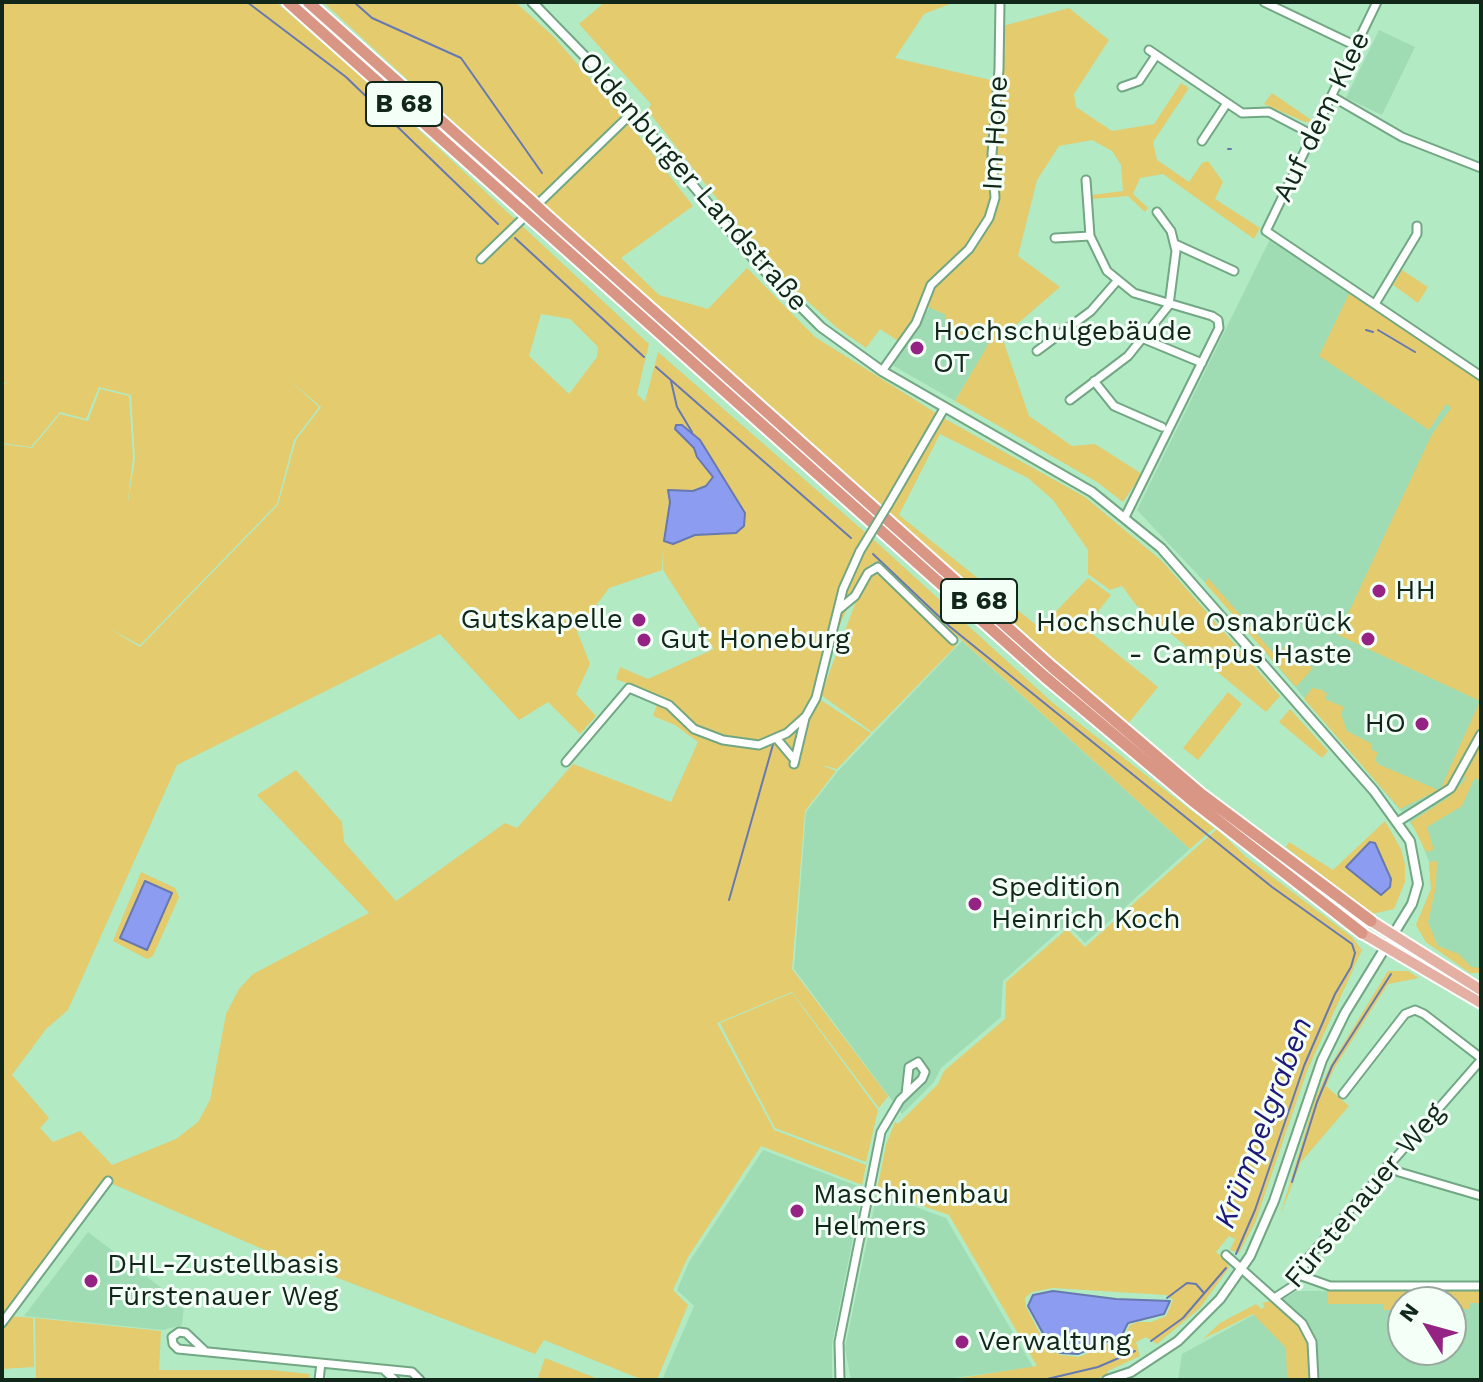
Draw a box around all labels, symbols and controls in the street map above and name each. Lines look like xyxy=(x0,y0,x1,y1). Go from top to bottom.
street label: Auf dem Klee xyxy=(1266,26,1378,208)
street label: Oldenburger Landstraße xyxy=(571,46,815,318)
street label: Im Hone xyxy=(976,75,1016,191)
road number: B 68 xyxy=(366,82,442,126)
place label: Hochschulgebäude OT xyxy=(933,315,1192,381)
marker: Hochschulgebäude OT xyxy=(908,339,926,357)
place label: HH xyxy=(1395,574,1436,608)
road number: B 68 xyxy=(941,579,1017,623)
marker: HH xyxy=(1370,582,1388,600)
place label: Gutskapelle xyxy=(461,603,623,637)
place label: Hochschule Osnabrück - Campus Haste xyxy=(1036,606,1352,672)
marker: Gutskapelle xyxy=(630,611,648,629)
place label: Gut Honeburg xyxy=(660,623,850,657)
marker: Hochschule Osnabrück - Campus Haste xyxy=(1359,630,1377,648)
marker: Gut Honeburg xyxy=(635,631,653,649)
place label: HO xyxy=(1365,707,1406,741)
marker: HO xyxy=(1413,715,1431,733)
place label: Spedition Heinrich Koch xyxy=(991,871,1181,937)
marker: Spedition Heinrich Koch xyxy=(966,895,984,913)
water label: Krümpelgraben xyxy=(1207,1012,1321,1234)
street label: Fürstenauer Weg xyxy=(1278,1097,1452,1295)
place label: Maschinenbau Helmers xyxy=(813,1178,1009,1244)
marker: Maschinenbau Helmers xyxy=(788,1202,806,1220)
place label: DHL-Zustellbasis Fürstenauer Weg xyxy=(107,1248,339,1314)
marker: DHL-Zustellbasis Fürstenauer Weg xyxy=(82,1272,100,1290)
north arrow xyxy=(1387,1286,1467,1366)
text: N xyxy=(1394,1298,1424,1326)
place label: Verwaltung xyxy=(978,1325,1131,1359)
marker: Verwaltung xyxy=(953,1333,971,1351)

